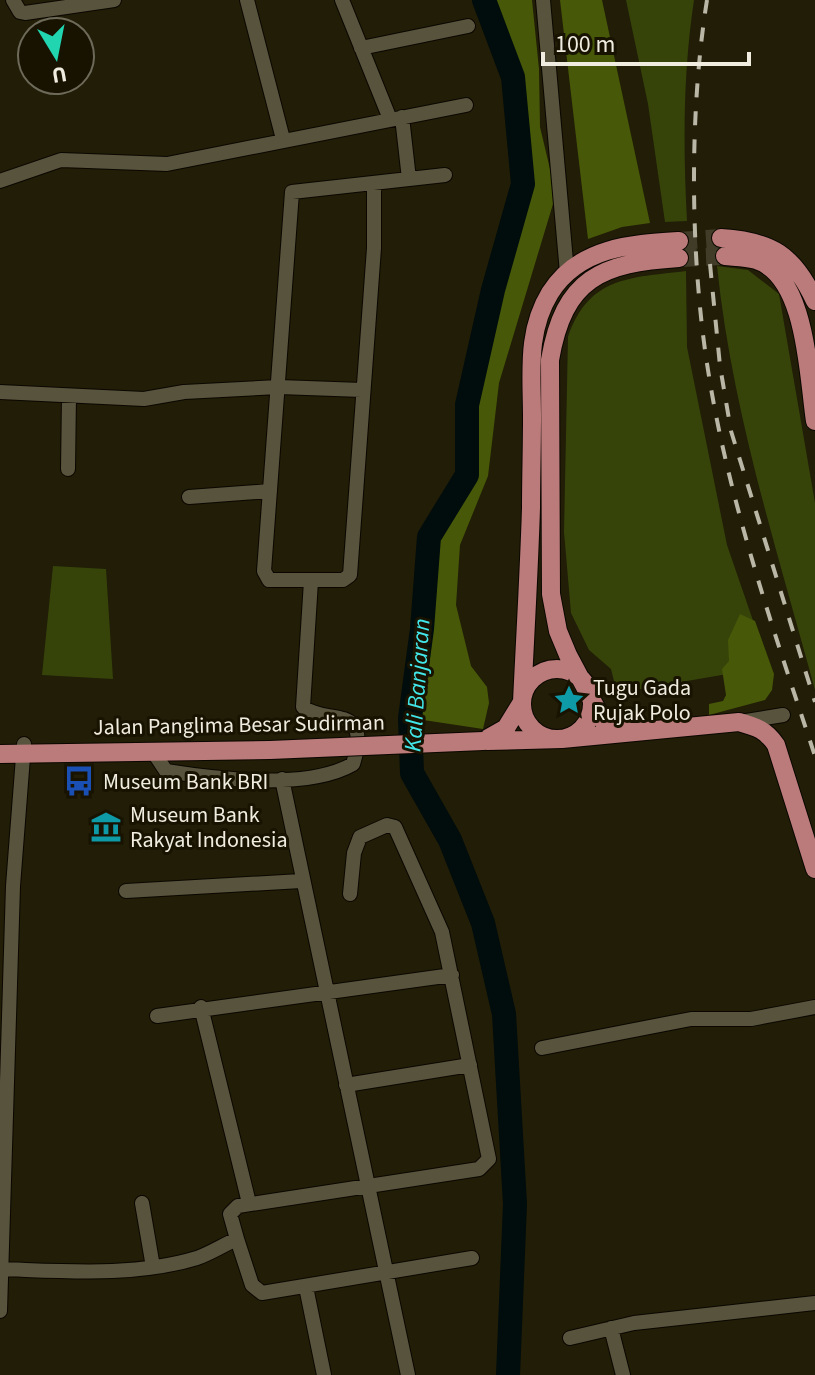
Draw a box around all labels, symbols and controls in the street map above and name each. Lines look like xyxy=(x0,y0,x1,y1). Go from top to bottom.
north arrow xyxy=(16,16,96,96)
scale bar xyxy=(543,16,749,66)
text: 100 m xyxy=(555,27,615,62)
text: U xyxy=(49,58,69,92)
water label: Kali Banjaran xyxy=(395,617,440,753)
place label: Tugu Gada Rujak Polo xyxy=(593,672,691,729)
place icon: Tugu Gada Rujak Polo xyxy=(552,683,586,717)
street label: Jalan Panglima Besar Sudirman xyxy=(93,706,385,744)
bus stop icon: Museum Bank BRI xyxy=(62,764,96,798)
place label: Museum Bank BRI xyxy=(103,766,268,798)
place label: Museum Bank Rakyat Indonesia xyxy=(130,799,288,856)
museum icon: Museum Bank Rakyat Indonesia xyxy=(89,810,123,844)

